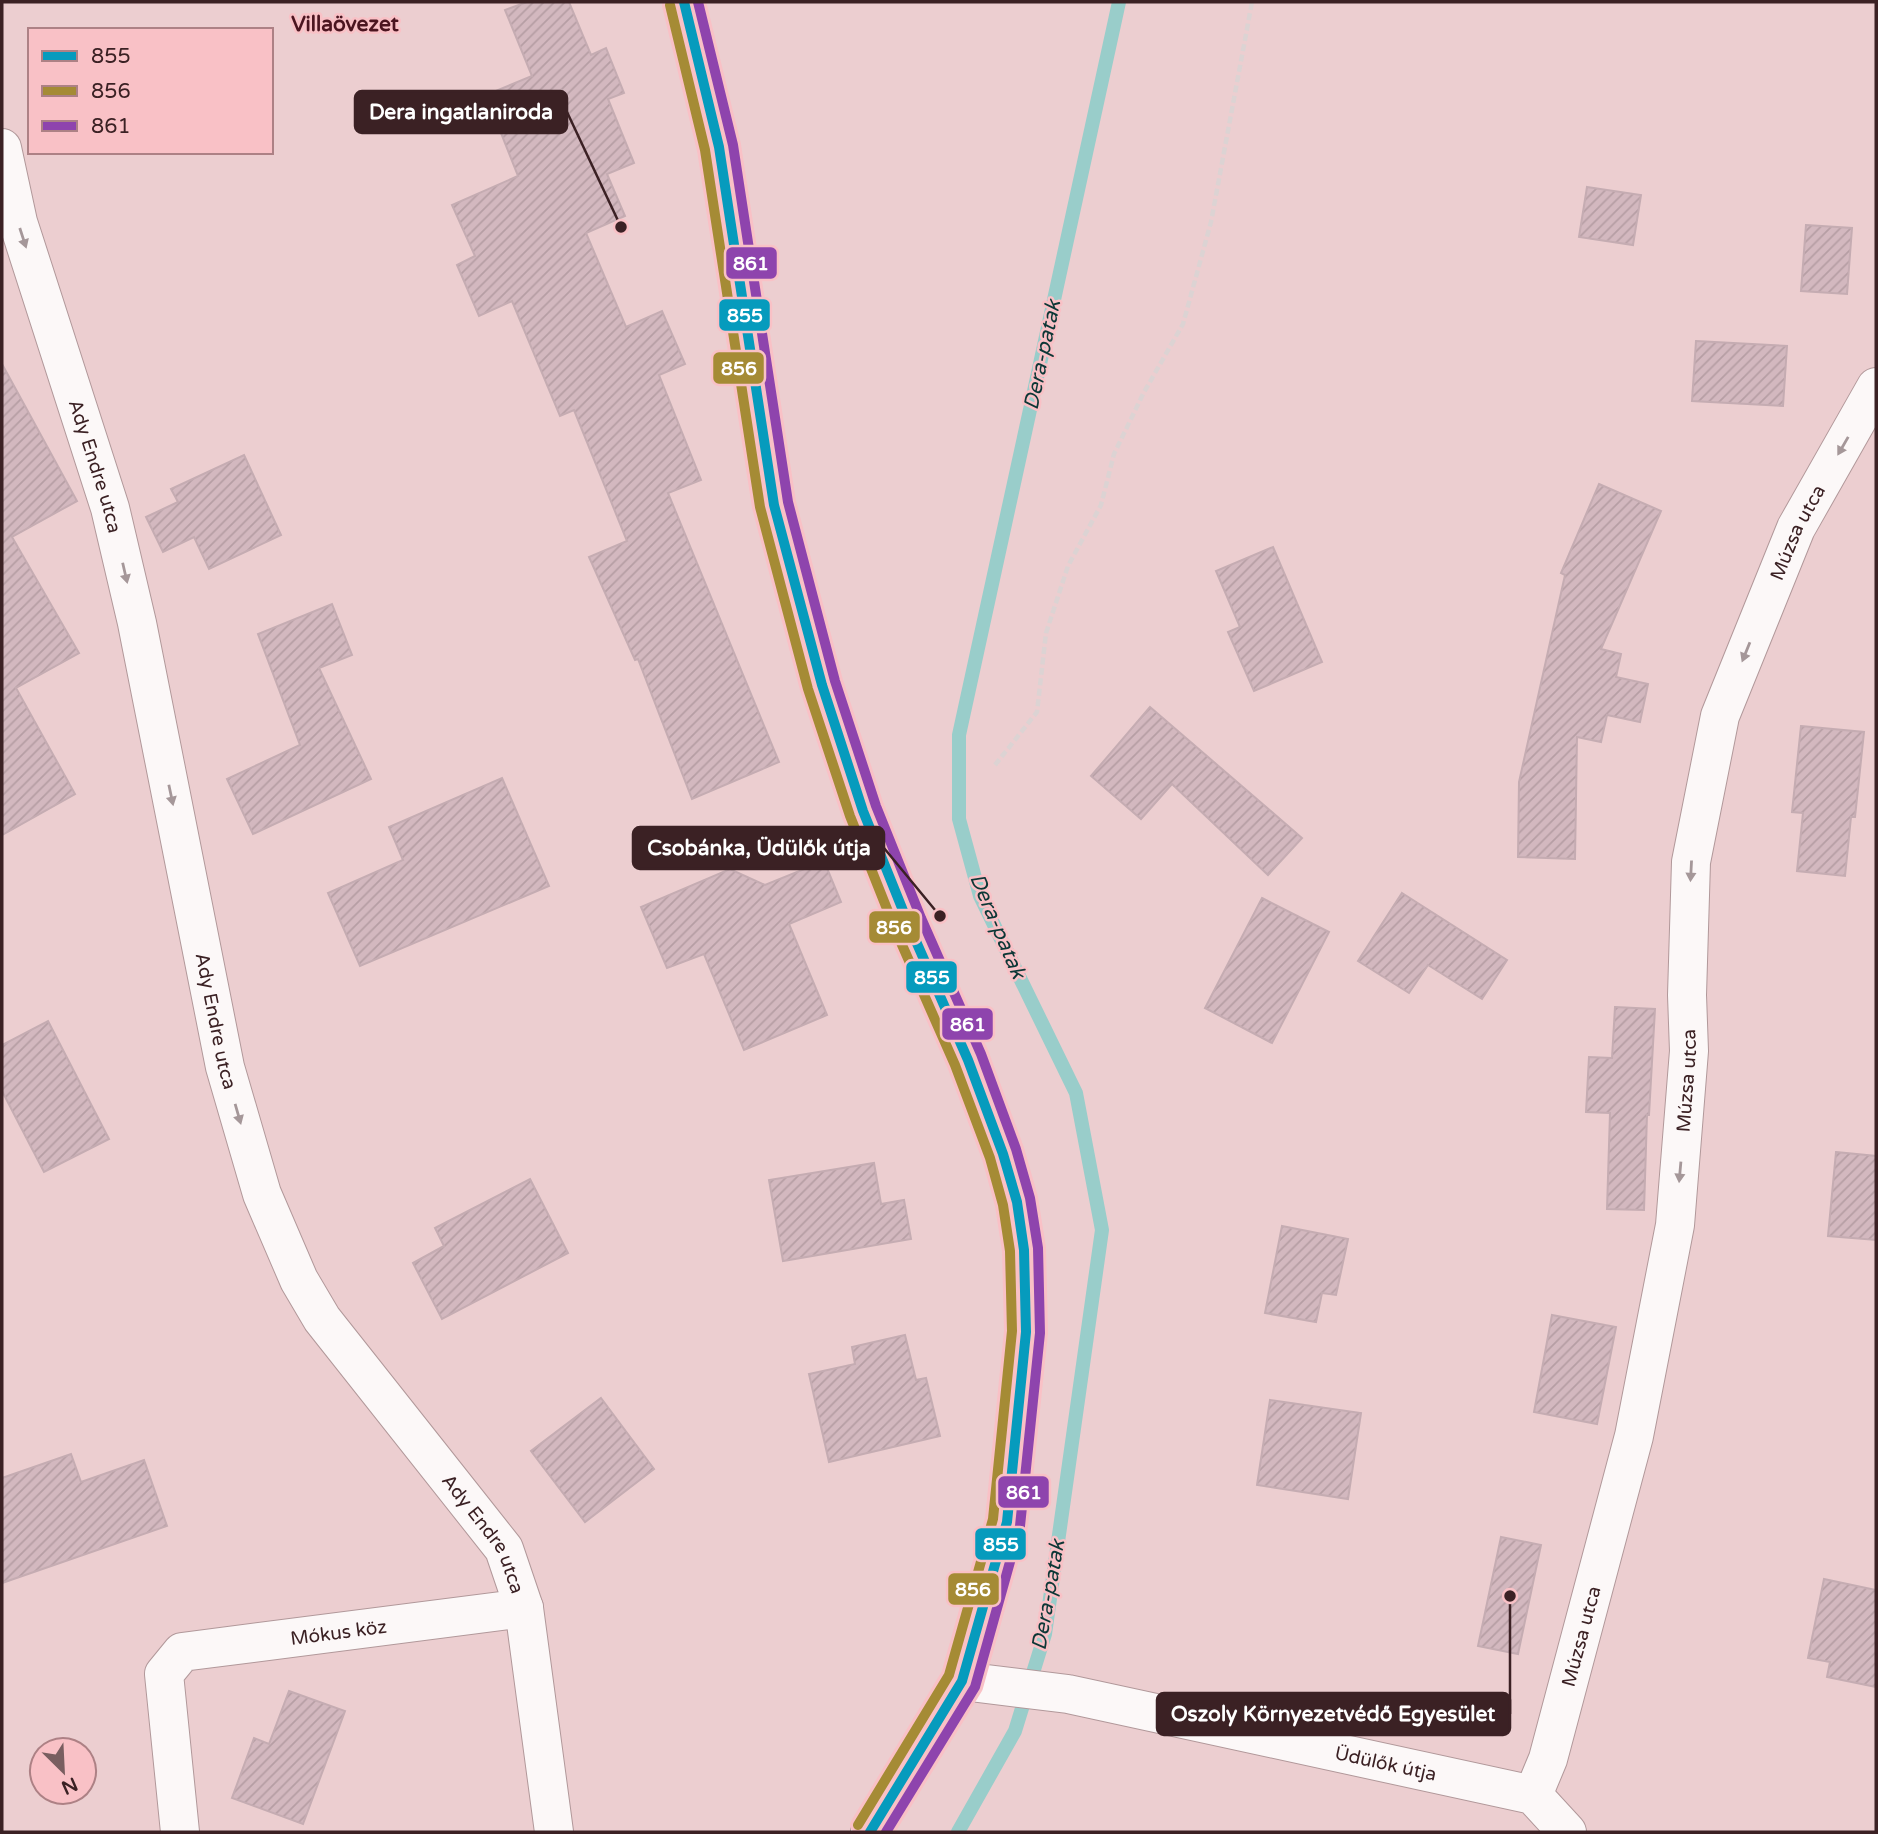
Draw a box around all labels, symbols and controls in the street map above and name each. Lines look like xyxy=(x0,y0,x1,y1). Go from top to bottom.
district label: Villaövezet xyxy=(291,12,399,37)
legend xyxy=(28,28,273,154)
text: 855 xyxy=(91,44,131,69)
text: 856 xyxy=(91,79,131,104)
callout: Dera ingatlaniroda xyxy=(355,91,567,133)
text: Dera ingatlaniroda xyxy=(369,100,553,125)
text: 861 xyxy=(91,114,131,139)
one-way arrow xyxy=(18,228,28,249)
line badge: 861 xyxy=(725,246,778,280)
text: 861 xyxy=(733,253,769,275)
water label: Dera-patak xyxy=(1019,296,1067,412)
line badge: 855 xyxy=(718,298,771,332)
text: 855 xyxy=(727,305,763,327)
line badge: 856 xyxy=(712,351,765,385)
text: 856 xyxy=(721,358,757,380)
street label: Ady Endre utca xyxy=(64,397,126,535)
one-way arrow xyxy=(1837,436,1849,456)
street label: Múzsa utca xyxy=(1766,481,1830,584)
one-way arrow xyxy=(120,562,131,584)
one-way arrow xyxy=(1741,641,1752,662)
one-way arrow xyxy=(165,784,176,806)
callout: Csobánka, Üdülők útja xyxy=(633,827,884,869)
text: Csobánka, Üdülők útja xyxy=(647,836,871,861)
one-way arrow xyxy=(1686,860,1697,882)
water label: Dera-patak xyxy=(964,870,1031,984)
line badge: 856 xyxy=(868,910,921,944)
text: 856 xyxy=(876,917,912,939)
street label: Ady Endre utca xyxy=(191,951,241,1092)
line badge: 855 xyxy=(905,960,958,994)
text: 855 xyxy=(914,967,950,989)
line badge: 861 xyxy=(941,1007,994,1041)
text: 861 xyxy=(950,1014,986,1036)
street label: Múzsa utca xyxy=(1672,1029,1701,1133)
one-way arrow xyxy=(234,1103,244,1124)
one-way arrow xyxy=(1675,1161,1686,1183)
street label: Ady Endre utca xyxy=(437,1470,528,1597)
line badge: 861 xyxy=(997,1475,1050,1509)
text: 861 xyxy=(1006,1482,1042,1504)
line badge: 855 xyxy=(974,1527,1027,1561)
text: 855 xyxy=(983,1534,1019,1556)
water label: Dera-patak xyxy=(1026,1536,1071,1652)
line badge: 856 xyxy=(947,1572,1000,1606)
text: 856 xyxy=(955,1579,991,1601)
street label: Múzsa utca xyxy=(1558,1584,1606,1689)
street label: Mókus köz xyxy=(289,1616,388,1650)
callout: Oszoly Környezetvédő Egyesület xyxy=(1157,1693,1510,1735)
text: Oszoly Környezetvédő Egyesület xyxy=(1171,1702,1495,1727)
north arrow xyxy=(28,1736,98,1806)
street label: Üdülők útja xyxy=(1333,1742,1439,1786)
text: N xyxy=(58,1772,81,1799)

